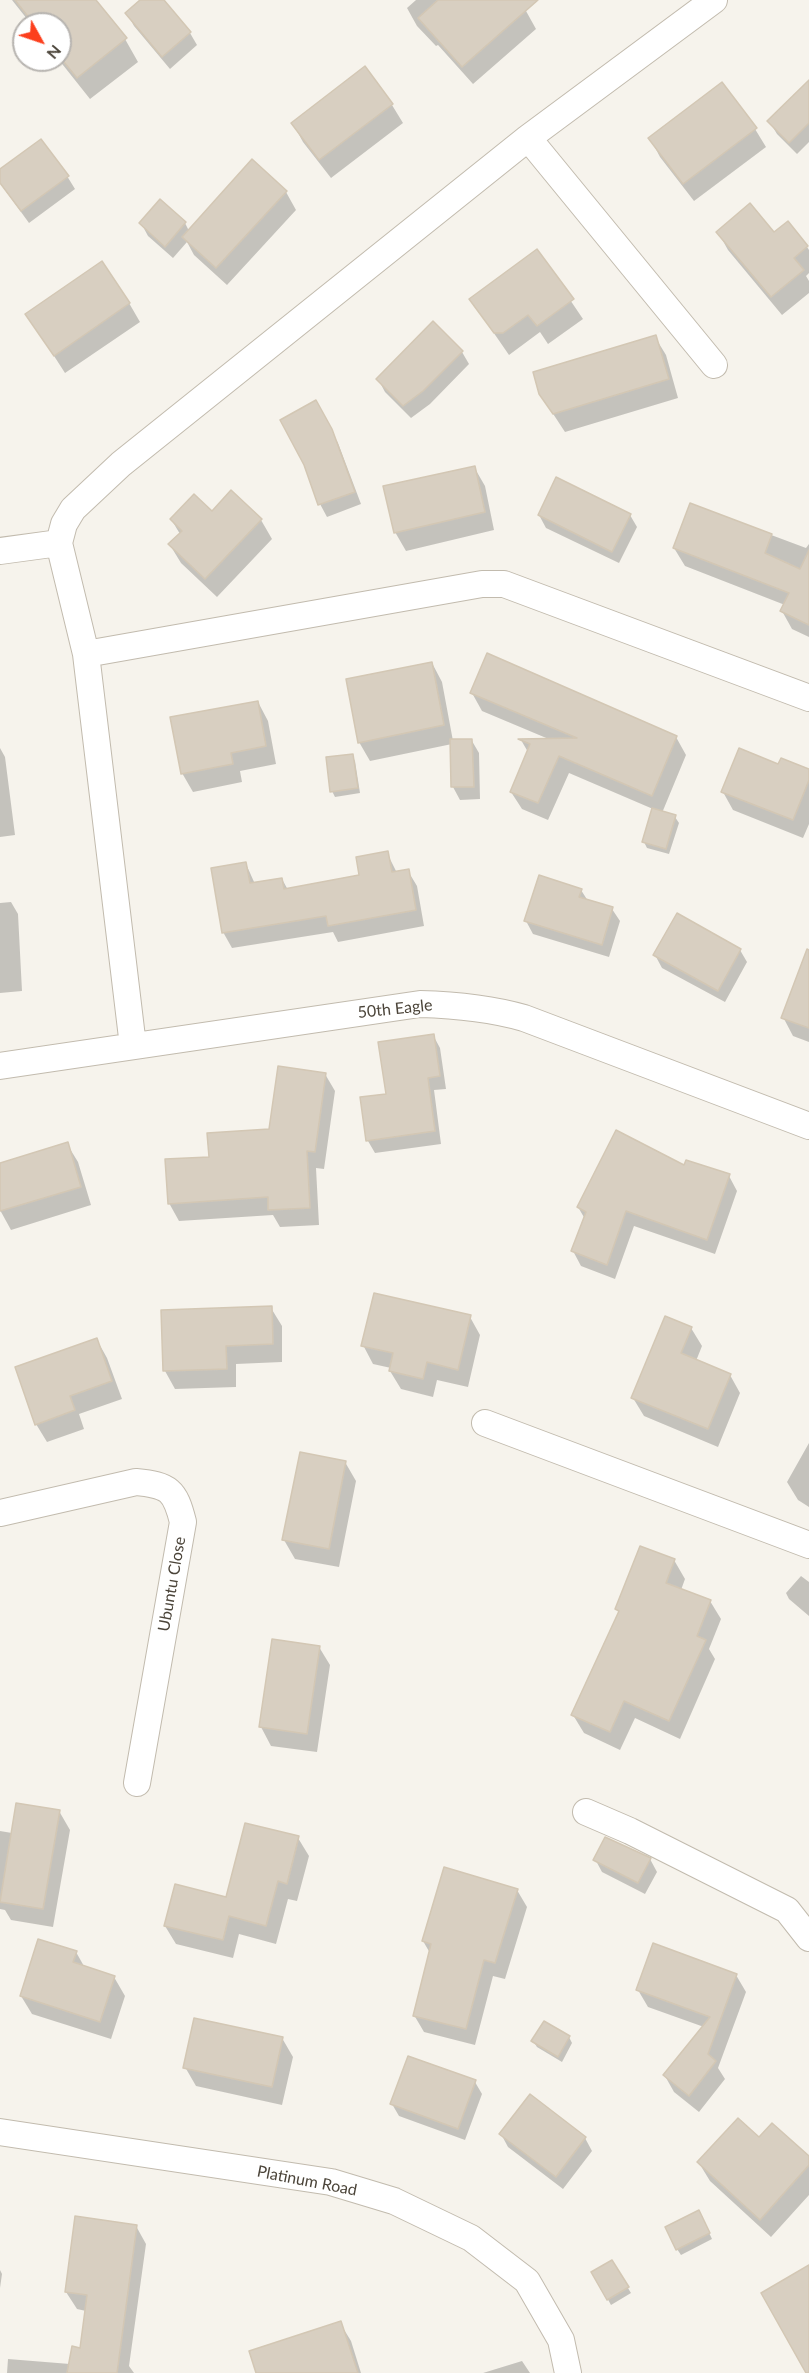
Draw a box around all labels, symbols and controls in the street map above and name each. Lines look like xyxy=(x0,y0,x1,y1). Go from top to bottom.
north arrow xyxy=(12,12,72,72)
text: N xyxy=(43,42,66,63)
street label: 50th Eagle xyxy=(357,996,433,1022)
street label: Ubuntu Close xyxy=(154,1535,190,1633)
street label: Platinum Road xyxy=(255,2162,359,2200)

